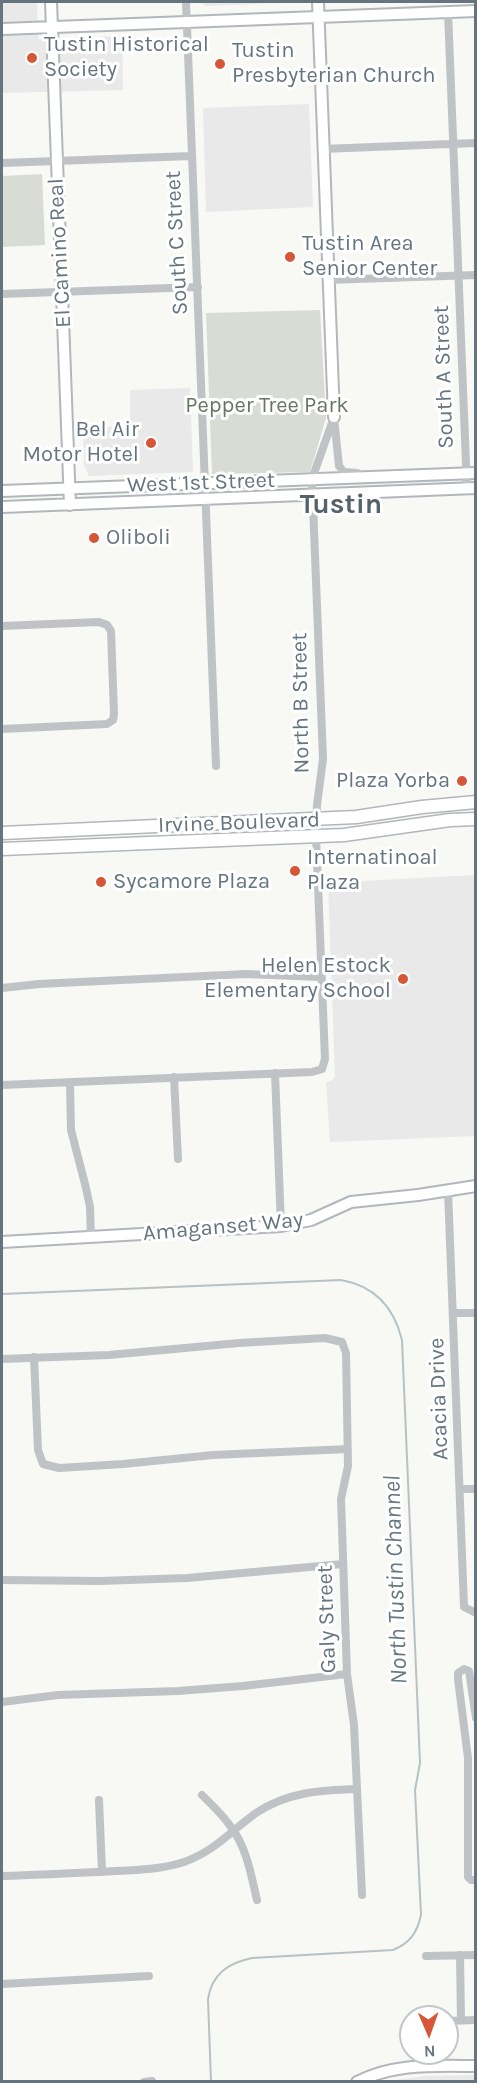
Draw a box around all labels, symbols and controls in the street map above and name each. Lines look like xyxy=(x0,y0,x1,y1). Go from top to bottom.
place label: Tustin Historical Society xyxy=(44,32,209,84)
place label: Tustin Presbyterian Church xyxy=(232,38,436,90)
marker: Tustin Historical Society xyxy=(25,51,39,65)
marker: Tustin Presbyterian Church xyxy=(213,57,227,71)
street label: South C Street xyxy=(160,170,194,316)
street label: El Camino Real xyxy=(43,177,77,329)
place label: Tustin Area Senior Center xyxy=(302,231,437,282)
marker: Tustin Area Senior Center xyxy=(283,250,297,264)
street label: South A Street xyxy=(428,305,460,449)
park label: Pepper Tree Park xyxy=(185,393,349,419)
place label: Bel Air Motor Hotel xyxy=(22,417,139,469)
marker: Bel Air Motor Hotel xyxy=(144,436,158,450)
street label: West 1st Street xyxy=(127,467,275,499)
district label: Tustin xyxy=(300,488,382,522)
place label: Oliboli xyxy=(106,525,171,551)
marker: Oliboli xyxy=(87,531,101,545)
street label: North B Street xyxy=(287,632,315,774)
place label: Plaza Yorba xyxy=(336,768,450,794)
marker: Plaza Yorba xyxy=(455,774,469,788)
street label: Irvine Boulevard xyxy=(158,807,320,839)
place label: Internatinoal Plaza xyxy=(307,845,438,896)
marker: Internatinoal Plaza xyxy=(288,864,302,878)
place label: Sycamore Plaza xyxy=(113,869,270,895)
marker: Sycamore Plaza xyxy=(94,875,108,889)
place label: Helen Estock Elementary School xyxy=(204,953,391,1004)
marker: Helen Estock Elementary School xyxy=(396,972,410,986)
street label: Amaganset Way xyxy=(142,1207,304,1247)
street label: Acacia Drive xyxy=(424,1337,454,1461)
water label: North Tustin Channel xyxy=(378,1475,414,1685)
street label: Galy Street xyxy=(312,1564,342,1674)
north arrow xyxy=(399,2005,459,2065)
text: N xyxy=(424,2042,436,2061)

